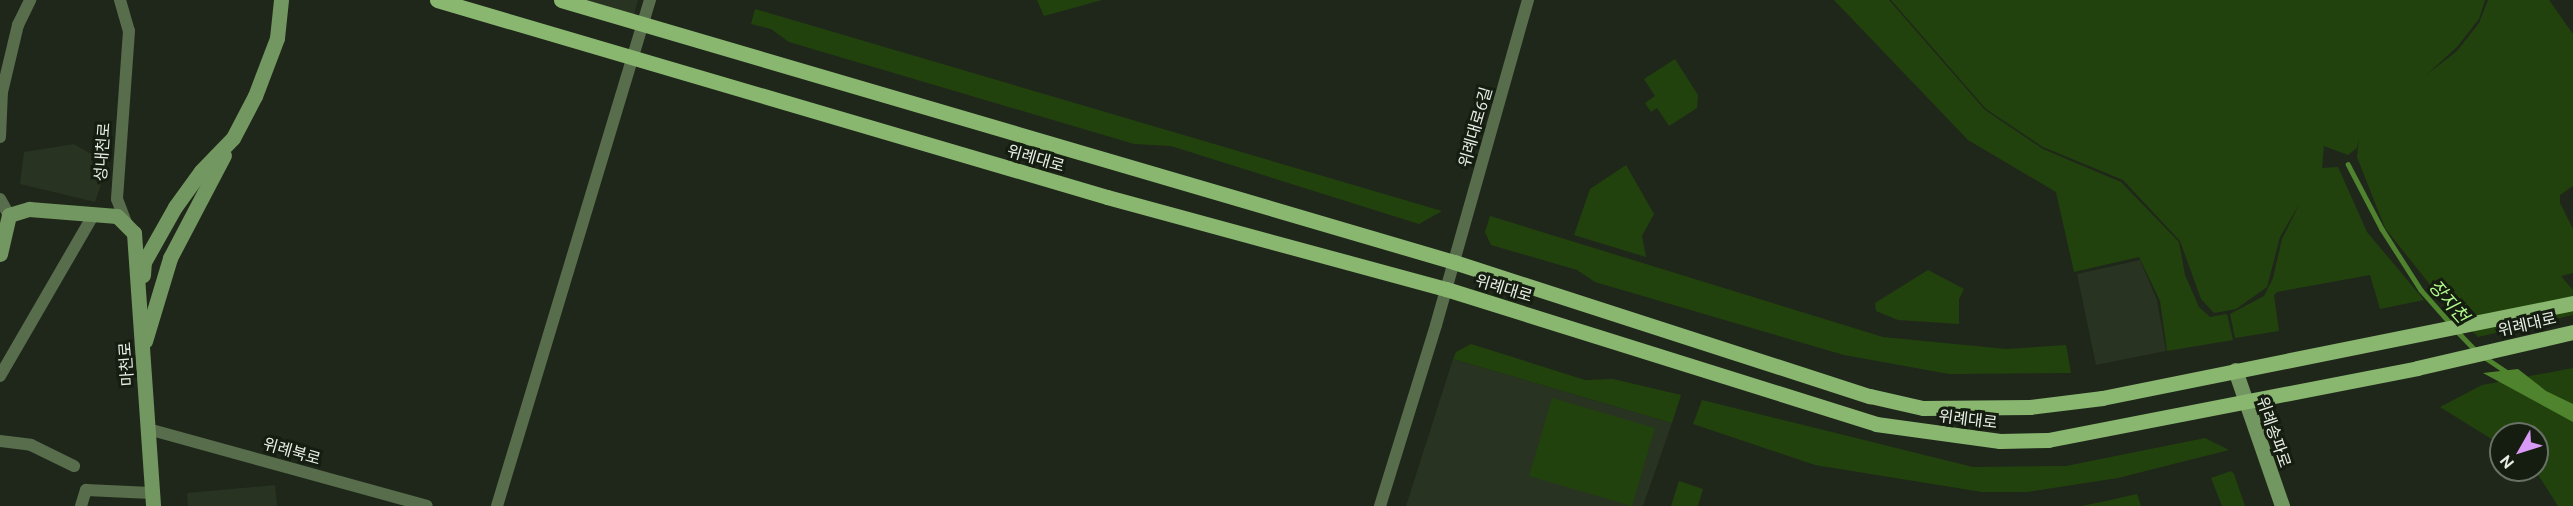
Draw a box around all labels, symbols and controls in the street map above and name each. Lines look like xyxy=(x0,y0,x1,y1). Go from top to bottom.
street label: 위례대로6길 xyxy=(1454,85,1496,169)
street label: 성내천로 xyxy=(90,122,114,182)
street label: 위례대로 xyxy=(1005,141,1067,175)
street label: 위례대로 xyxy=(1473,270,1535,306)
water label: 장지천 xyxy=(2425,275,2473,327)
street label: 위례대로 xyxy=(2496,308,2558,340)
street label: 마천로 xyxy=(115,341,137,387)
street label: 위례송파로 xyxy=(2253,394,2295,470)
street label: 위례대로 xyxy=(1938,406,1998,432)
north arrow xyxy=(2489,422,2549,482)
street label: 위례북로 xyxy=(261,434,323,468)
text: N xyxy=(2496,452,2517,472)

